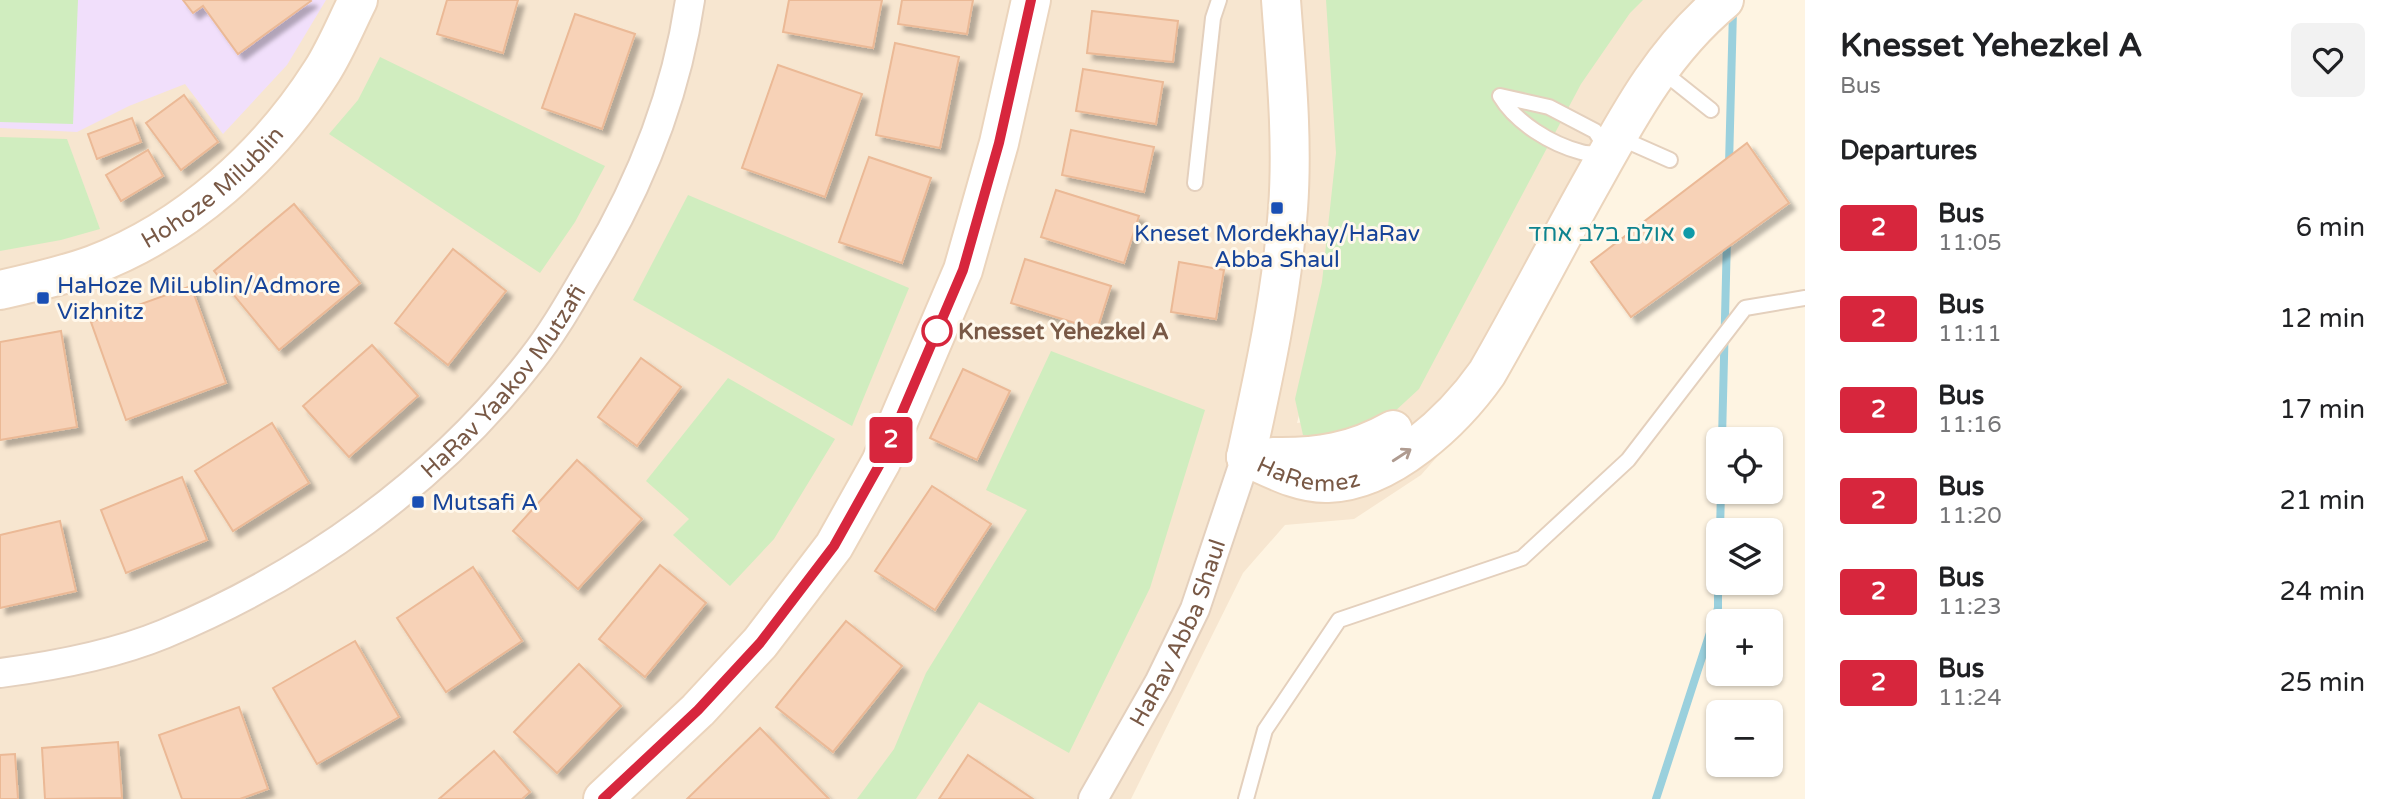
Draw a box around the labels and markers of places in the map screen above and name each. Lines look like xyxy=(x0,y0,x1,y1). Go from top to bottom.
marker: Kneset Mordekhay/HaRav Abba Shaul xyxy=(1269,200,1285,216)
place label: Kneset Mordekhay/HaRav Abba Shaul xyxy=(1134,220,1420,274)
place label: אולם בלב אחד xyxy=(1528,220,1675,248)
marker: אולם בלב אחד xyxy=(1681,225,1697,241)
place label: HaHoze MiLublin/Admore Vizhnitz xyxy=(57,272,341,326)
marker: HaHoze MiLublin/Admore Vizhnitz xyxy=(35,290,51,306)
marker: Knesset Yehezkel A xyxy=(922,316,952,346)
place label: Knesset Yehezkel A xyxy=(958,318,1169,346)
place label: Mutsafi A xyxy=(432,489,538,517)
marker: Mutsafi A xyxy=(410,494,426,510)

